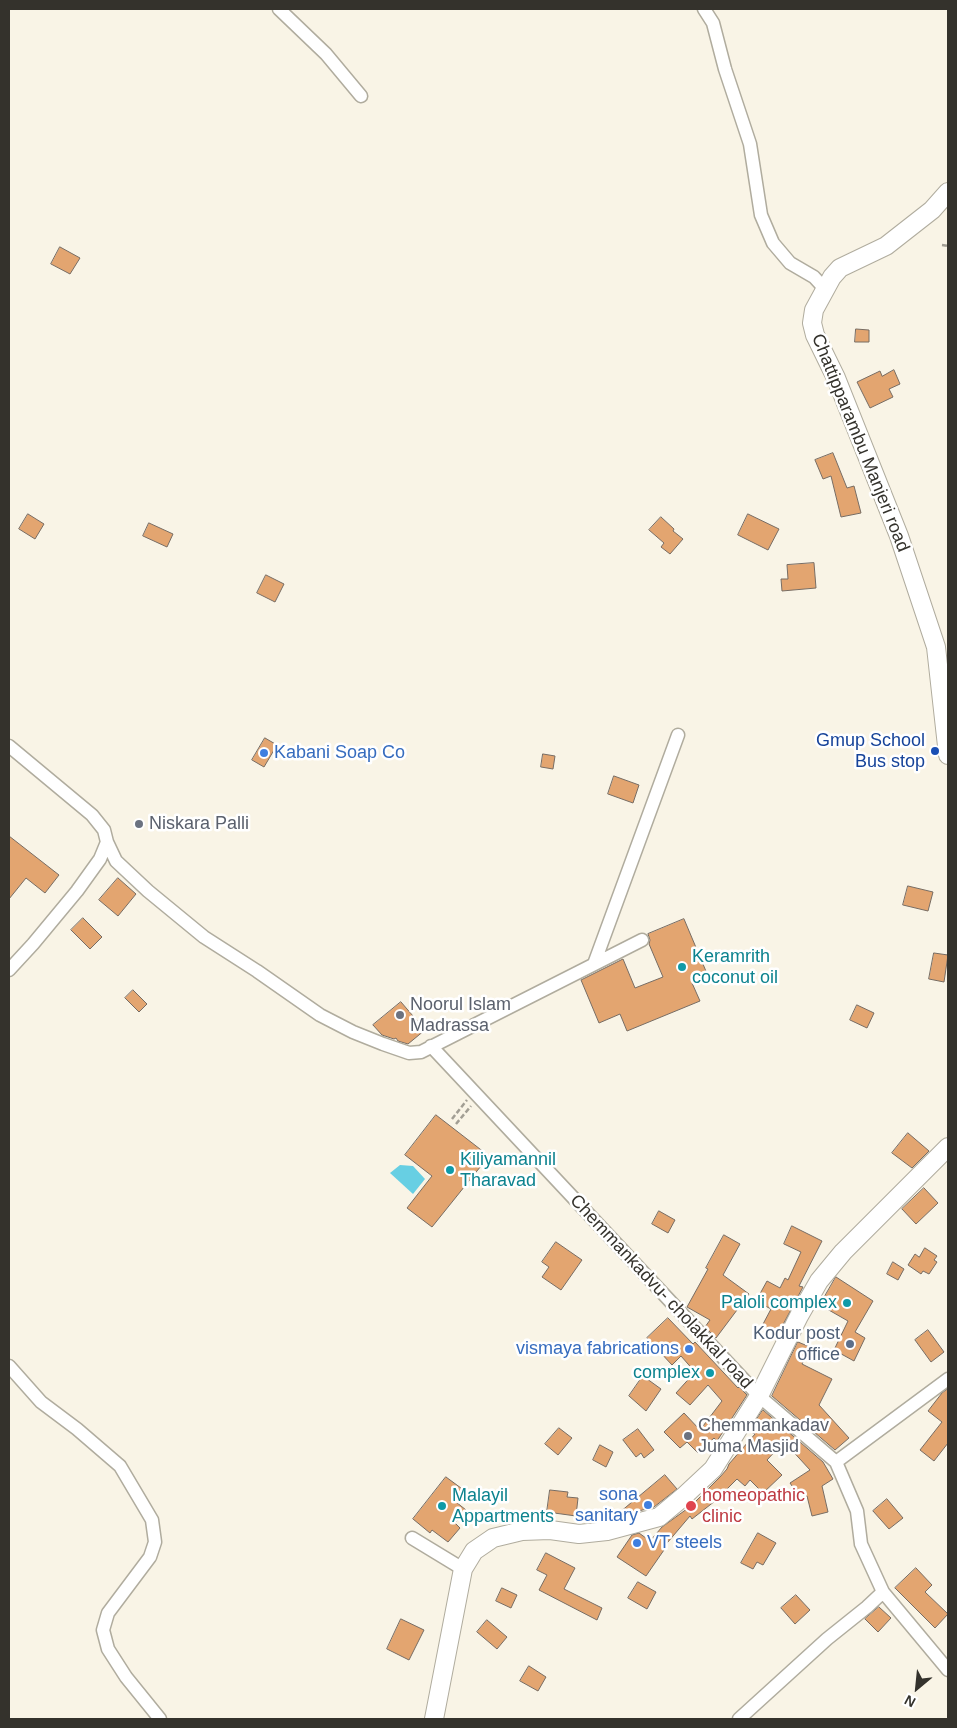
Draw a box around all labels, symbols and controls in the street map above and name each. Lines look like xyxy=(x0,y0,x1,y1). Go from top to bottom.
street label: Chattipparambu Manjeri road xyxy=(806,331,914,555)
place label: Gmup School Bus stop xyxy=(816,730,925,772)
place label: Kabani Soap Co xyxy=(274,742,405,764)
marker: Gmup School Bus stop xyxy=(929,745,941,757)
marker: Kabani Soap Co xyxy=(258,747,270,759)
place label: Niskara Palli xyxy=(149,813,249,835)
marker: Niskara Palli xyxy=(133,818,145,830)
place label: Keramrith coconut oil xyxy=(692,946,778,989)
marker: Keramrith coconut oil xyxy=(676,961,688,973)
place label: Noorul Islam Madrassa xyxy=(410,994,511,1036)
marker: Noorul Islam Madrassa xyxy=(394,1009,406,1021)
place label: Kiliyamannil Tharavad xyxy=(460,1149,556,1192)
marker: Kiliyamannil Tharavad xyxy=(444,1164,456,1176)
street label: Chemmankadvu- cholakkal road xyxy=(565,1190,757,1394)
place label: Paloli complex xyxy=(721,1292,837,1314)
marker: Paloli complex xyxy=(841,1297,853,1309)
place label: Kodur post office xyxy=(753,1323,840,1366)
place label: vismaya fabrications xyxy=(516,1338,679,1360)
marker: Kodur post office xyxy=(844,1338,856,1350)
marker: vismaya fabrications xyxy=(683,1343,695,1355)
place label: complex xyxy=(633,1362,700,1384)
marker: complex xyxy=(704,1367,716,1379)
place label: Chemmankadav Juma Masjid xyxy=(698,1415,829,1458)
marker: Chemmankadav Juma Masjid xyxy=(682,1430,694,1442)
place label: sona sanitary xyxy=(575,1484,638,1526)
place label: Malayil Appartments xyxy=(452,1485,554,1528)
place label: homeopathic clinic xyxy=(702,1485,805,1528)
marker: sona sanitary xyxy=(642,1499,654,1511)
marker: homeopathic clinic xyxy=(684,1499,698,1513)
marker: Malayil Appartments xyxy=(436,1500,448,1512)
place label: VT steels xyxy=(647,1532,722,1554)
marker: VT steels xyxy=(631,1537,643,1549)
north arrow xyxy=(892,1663,942,1713)
text: N xyxy=(902,1692,918,1711)

